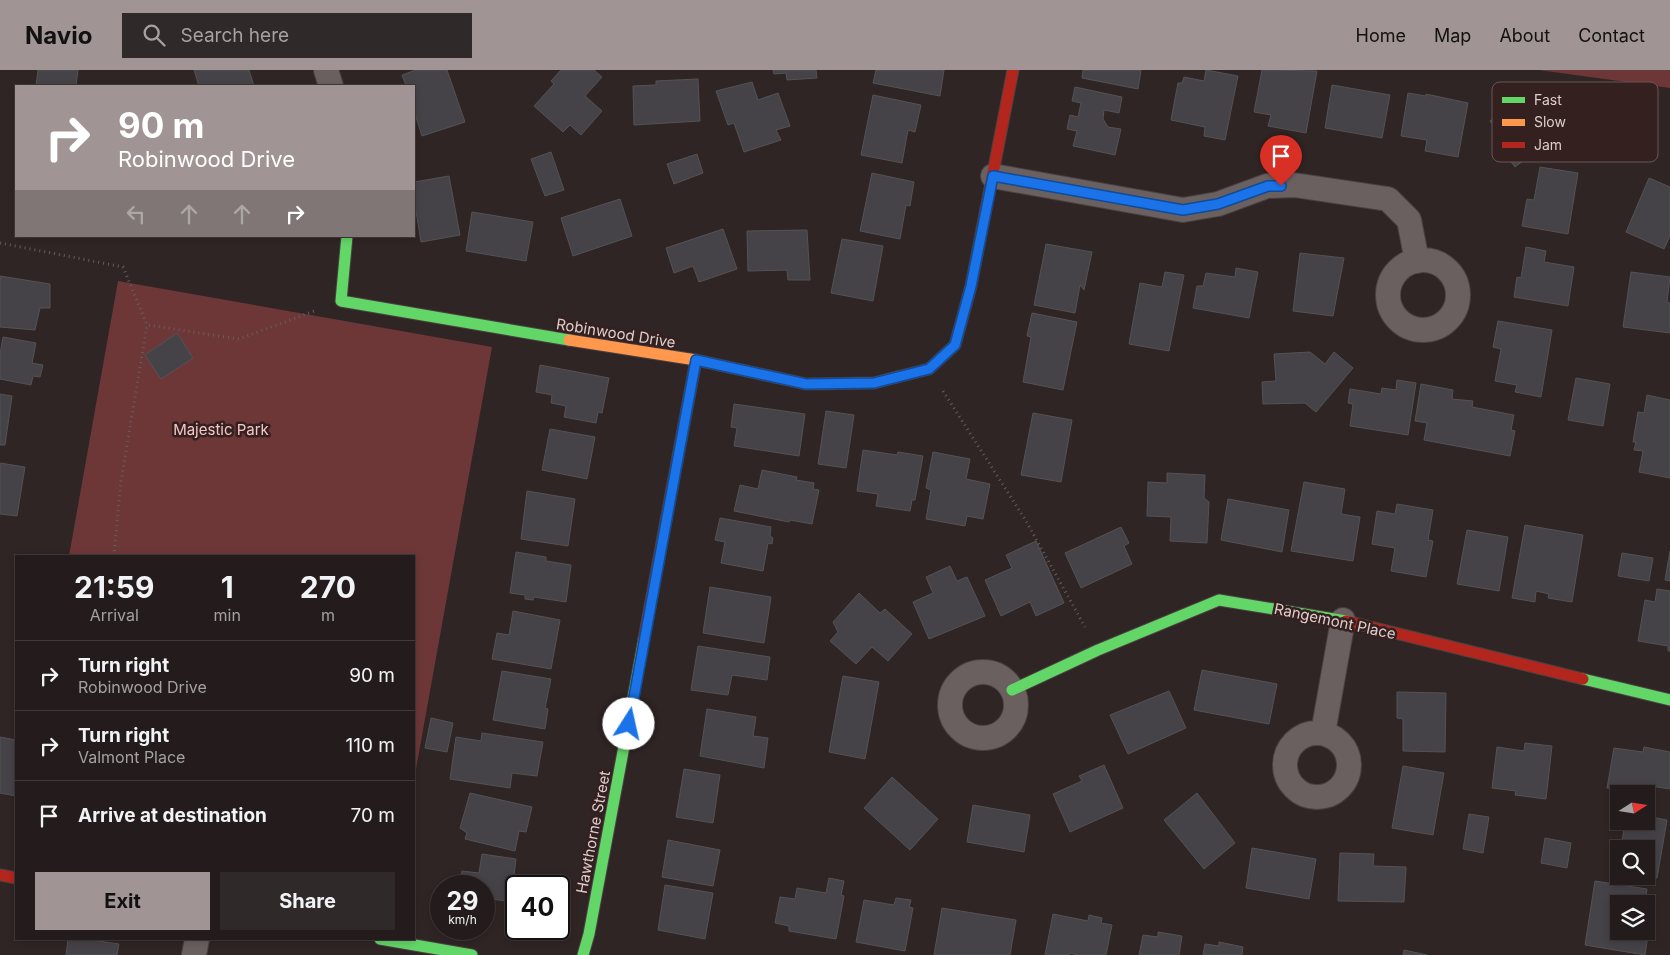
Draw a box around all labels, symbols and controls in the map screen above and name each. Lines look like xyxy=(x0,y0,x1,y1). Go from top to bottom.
search box xyxy=(122,13,472,58)
text: Navio xyxy=(25,21,92,50)
icon: search xyxy=(140,21,168,49)
text: Search here xyxy=(180,24,289,47)
text: Home xyxy=(1356,25,1406,46)
text: Map xyxy=(1434,25,1471,46)
text: About xyxy=(1499,25,1550,46)
text: Contact xyxy=(1578,25,1645,46)
legend xyxy=(1492,82,1658,162)
text: Fast xyxy=(1534,91,1562,108)
text: 90 m xyxy=(118,104,205,146)
icon: right xyxy=(35,105,100,170)
text: Slow xyxy=(1534,113,1566,130)
pin xyxy=(1260,135,1302,186)
text: Jam xyxy=(1534,136,1562,153)
icon: arrive xyxy=(1267,142,1295,170)
text: Robinwood Drive xyxy=(118,146,295,172)
icon: left xyxy=(122,200,150,228)
icon: ahead xyxy=(175,200,203,228)
icon: ahead xyxy=(228,200,256,228)
icon: right xyxy=(281,200,309,228)
street label: Robinwood Drive xyxy=(555,314,677,352)
park label: Majestic Park xyxy=(173,420,270,439)
text: 21:59 xyxy=(74,569,155,605)
text: 1 xyxy=(221,569,234,605)
text: 270 xyxy=(300,569,356,605)
street label: Rangemont Place xyxy=(1272,599,1398,643)
text: Arrival xyxy=(90,605,139,625)
text: min xyxy=(214,605,241,625)
text: m xyxy=(321,605,335,625)
text: Turn right xyxy=(78,654,169,677)
icon: right xyxy=(35,662,63,690)
text: 90 m xyxy=(349,664,395,687)
text: Robinwood Drive xyxy=(78,677,207,697)
position arrow xyxy=(602,697,654,749)
text: Turn right xyxy=(78,724,169,747)
icon: right xyxy=(35,732,63,760)
text: 110 m xyxy=(346,734,395,757)
text: Valmont Place xyxy=(78,747,185,767)
street label: Hawthorne Street xyxy=(572,769,614,895)
north arrow xyxy=(1610,785,1655,830)
map controls xyxy=(1610,785,1655,940)
icon: arrive xyxy=(35,802,63,830)
text: Arrive at destination xyxy=(78,804,267,827)
text: 70 m xyxy=(351,804,395,827)
button: search xyxy=(1610,840,1655,885)
button: Exit xyxy=(35,872,210,930)
button: Share xyxy=(220,872,395,930)
speed limit sign: 40 xyxy=(505,875,570,940)
text: 29 xyxy=(447,886,478,916)
button: layers xyxy=(1610,895,1655,940)
text: km/h xyxy=(448,912,477,927)

